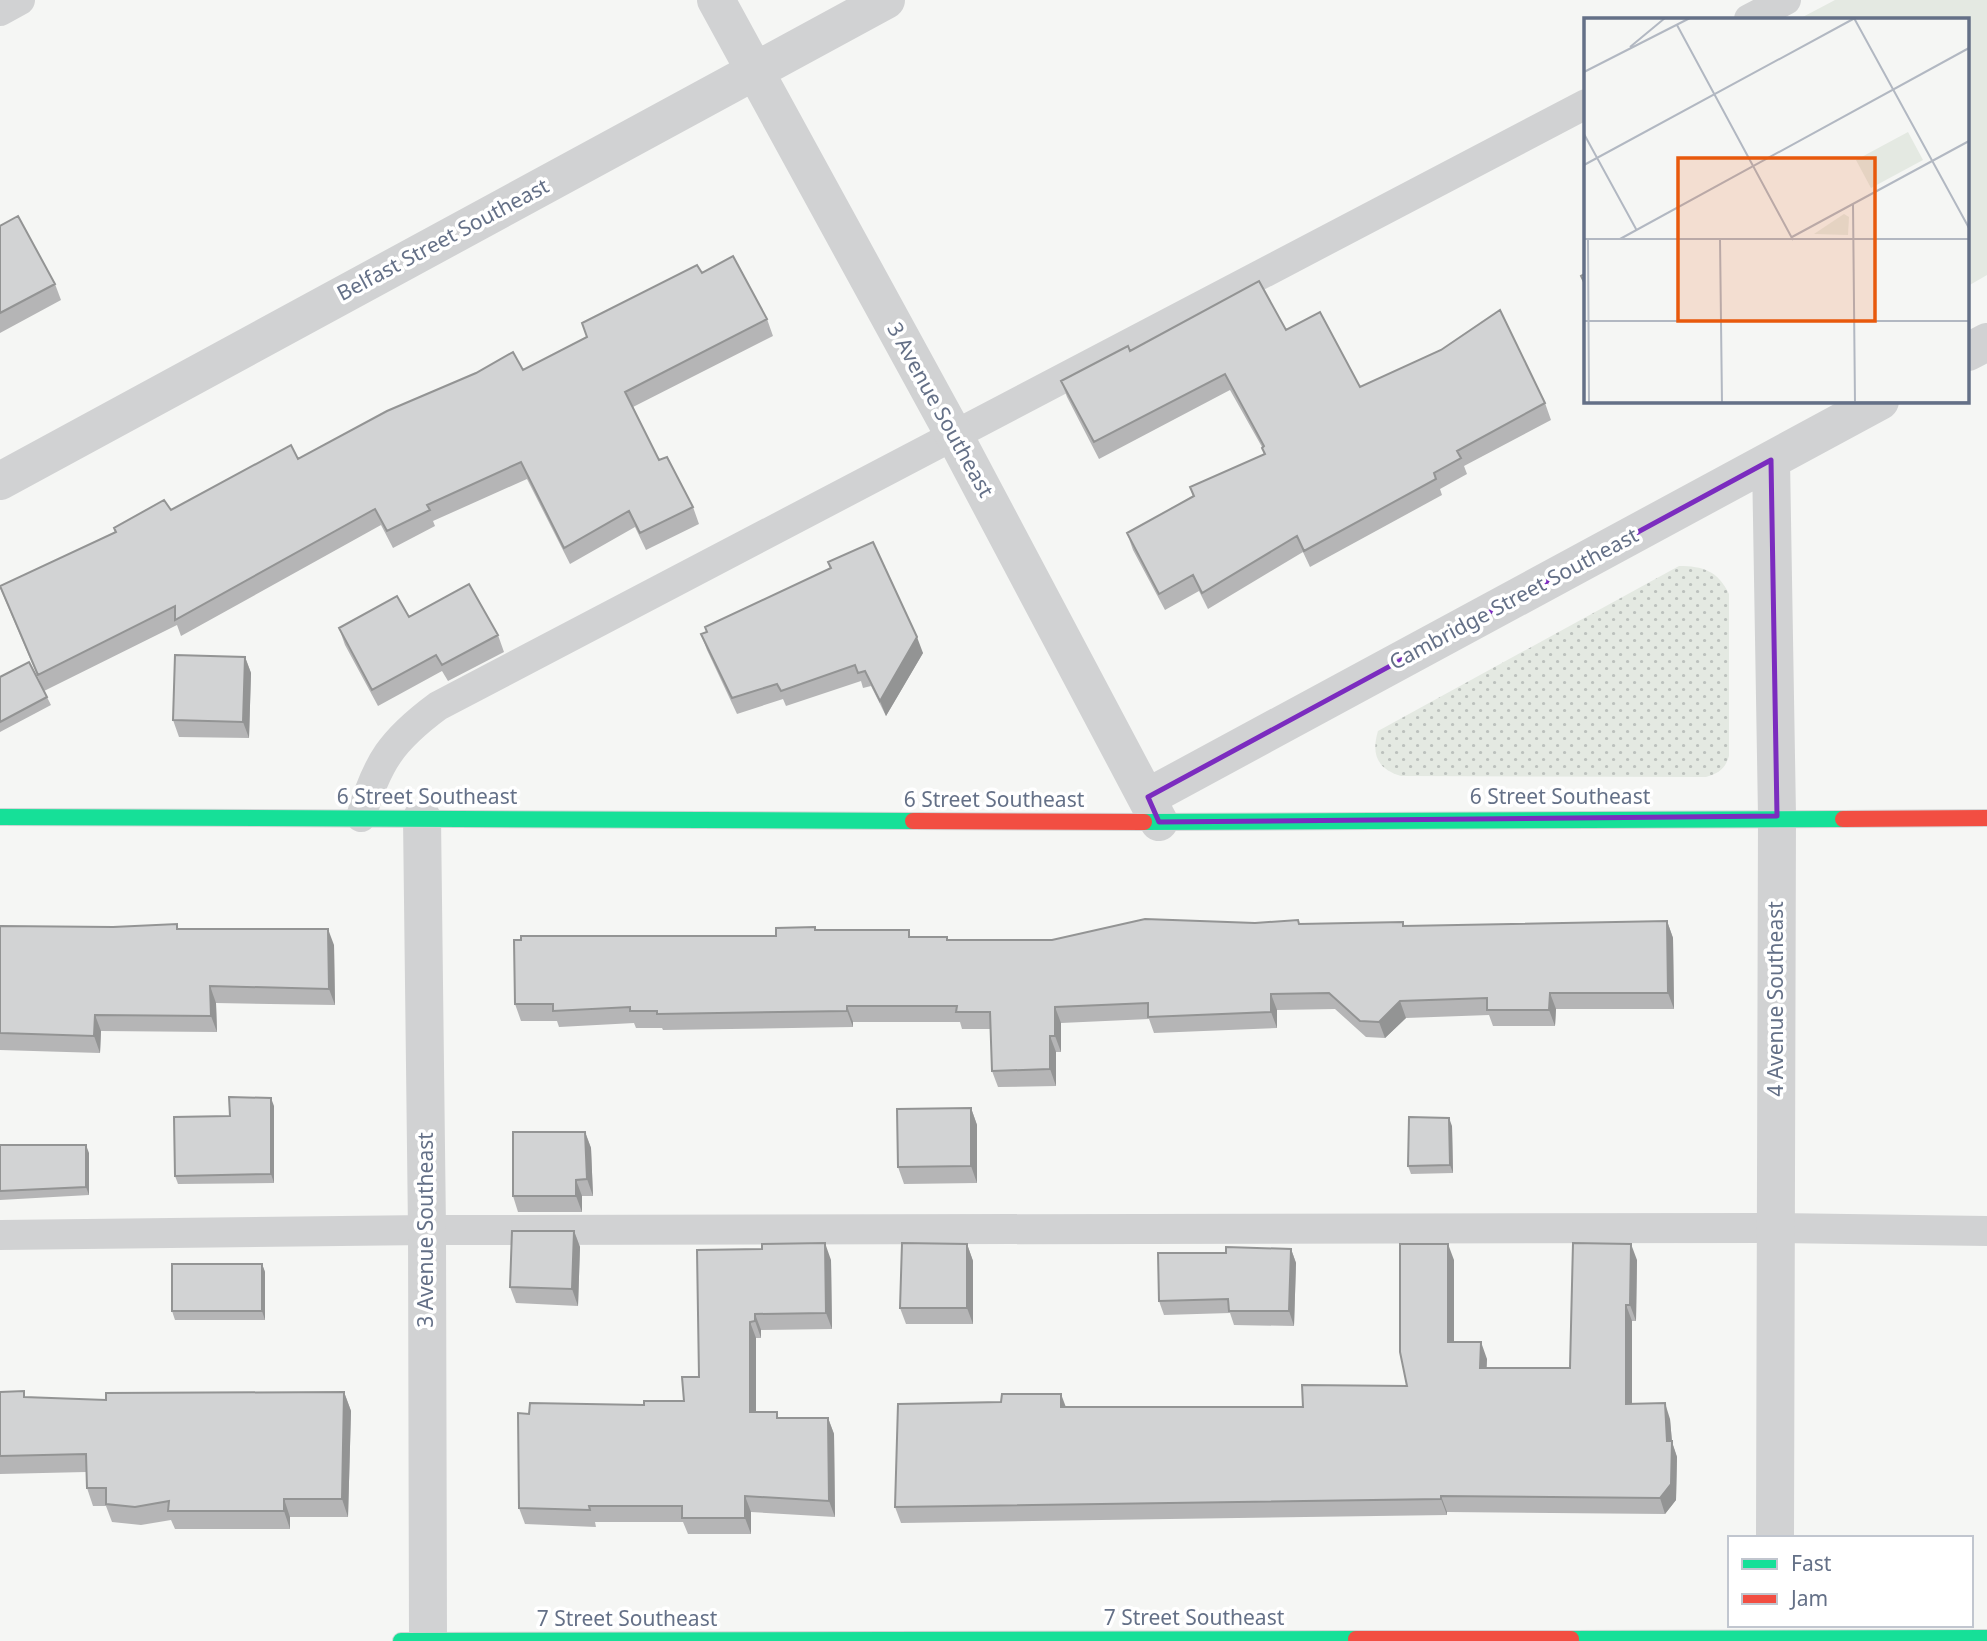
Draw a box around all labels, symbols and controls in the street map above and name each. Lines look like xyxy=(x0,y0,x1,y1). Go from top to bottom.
inset map xyxy=(1584,18,1969,402)
street label: Belfast Street Southeast xyxy=(332,171,554,307)
street label: 3 Avenue Southeast xyxy=(881,317,1001,502)
street label: Cambridge Street Southeast xyxy=(1384,520,1643,676)
street label: 6 Street Southeast xyxy=(337,782,518,810)
street label: 6 Street Southeast xyxy=(1470,782,1651,810)
street label: 6 Street Southeast xyxy=(904,785,1085,813)
street label: 4 Avenue Southeast xyxy=(1761,901,1789,1097)
street label: 3 Avenue Southeast xyxy=(411,1132,439,1328)
legend xyxy=(1728,1536,1973,1627)
text: Fast xyxy=(1791,1549,1832,1577)
text: Jam xyxy=(1789,1584,1828,1612)
street label: 7 Street Southeast xyxy=(1104,1603,1285,1631)
street label: 7 Street Southeast xyxy=(537,1604,718,1632)

